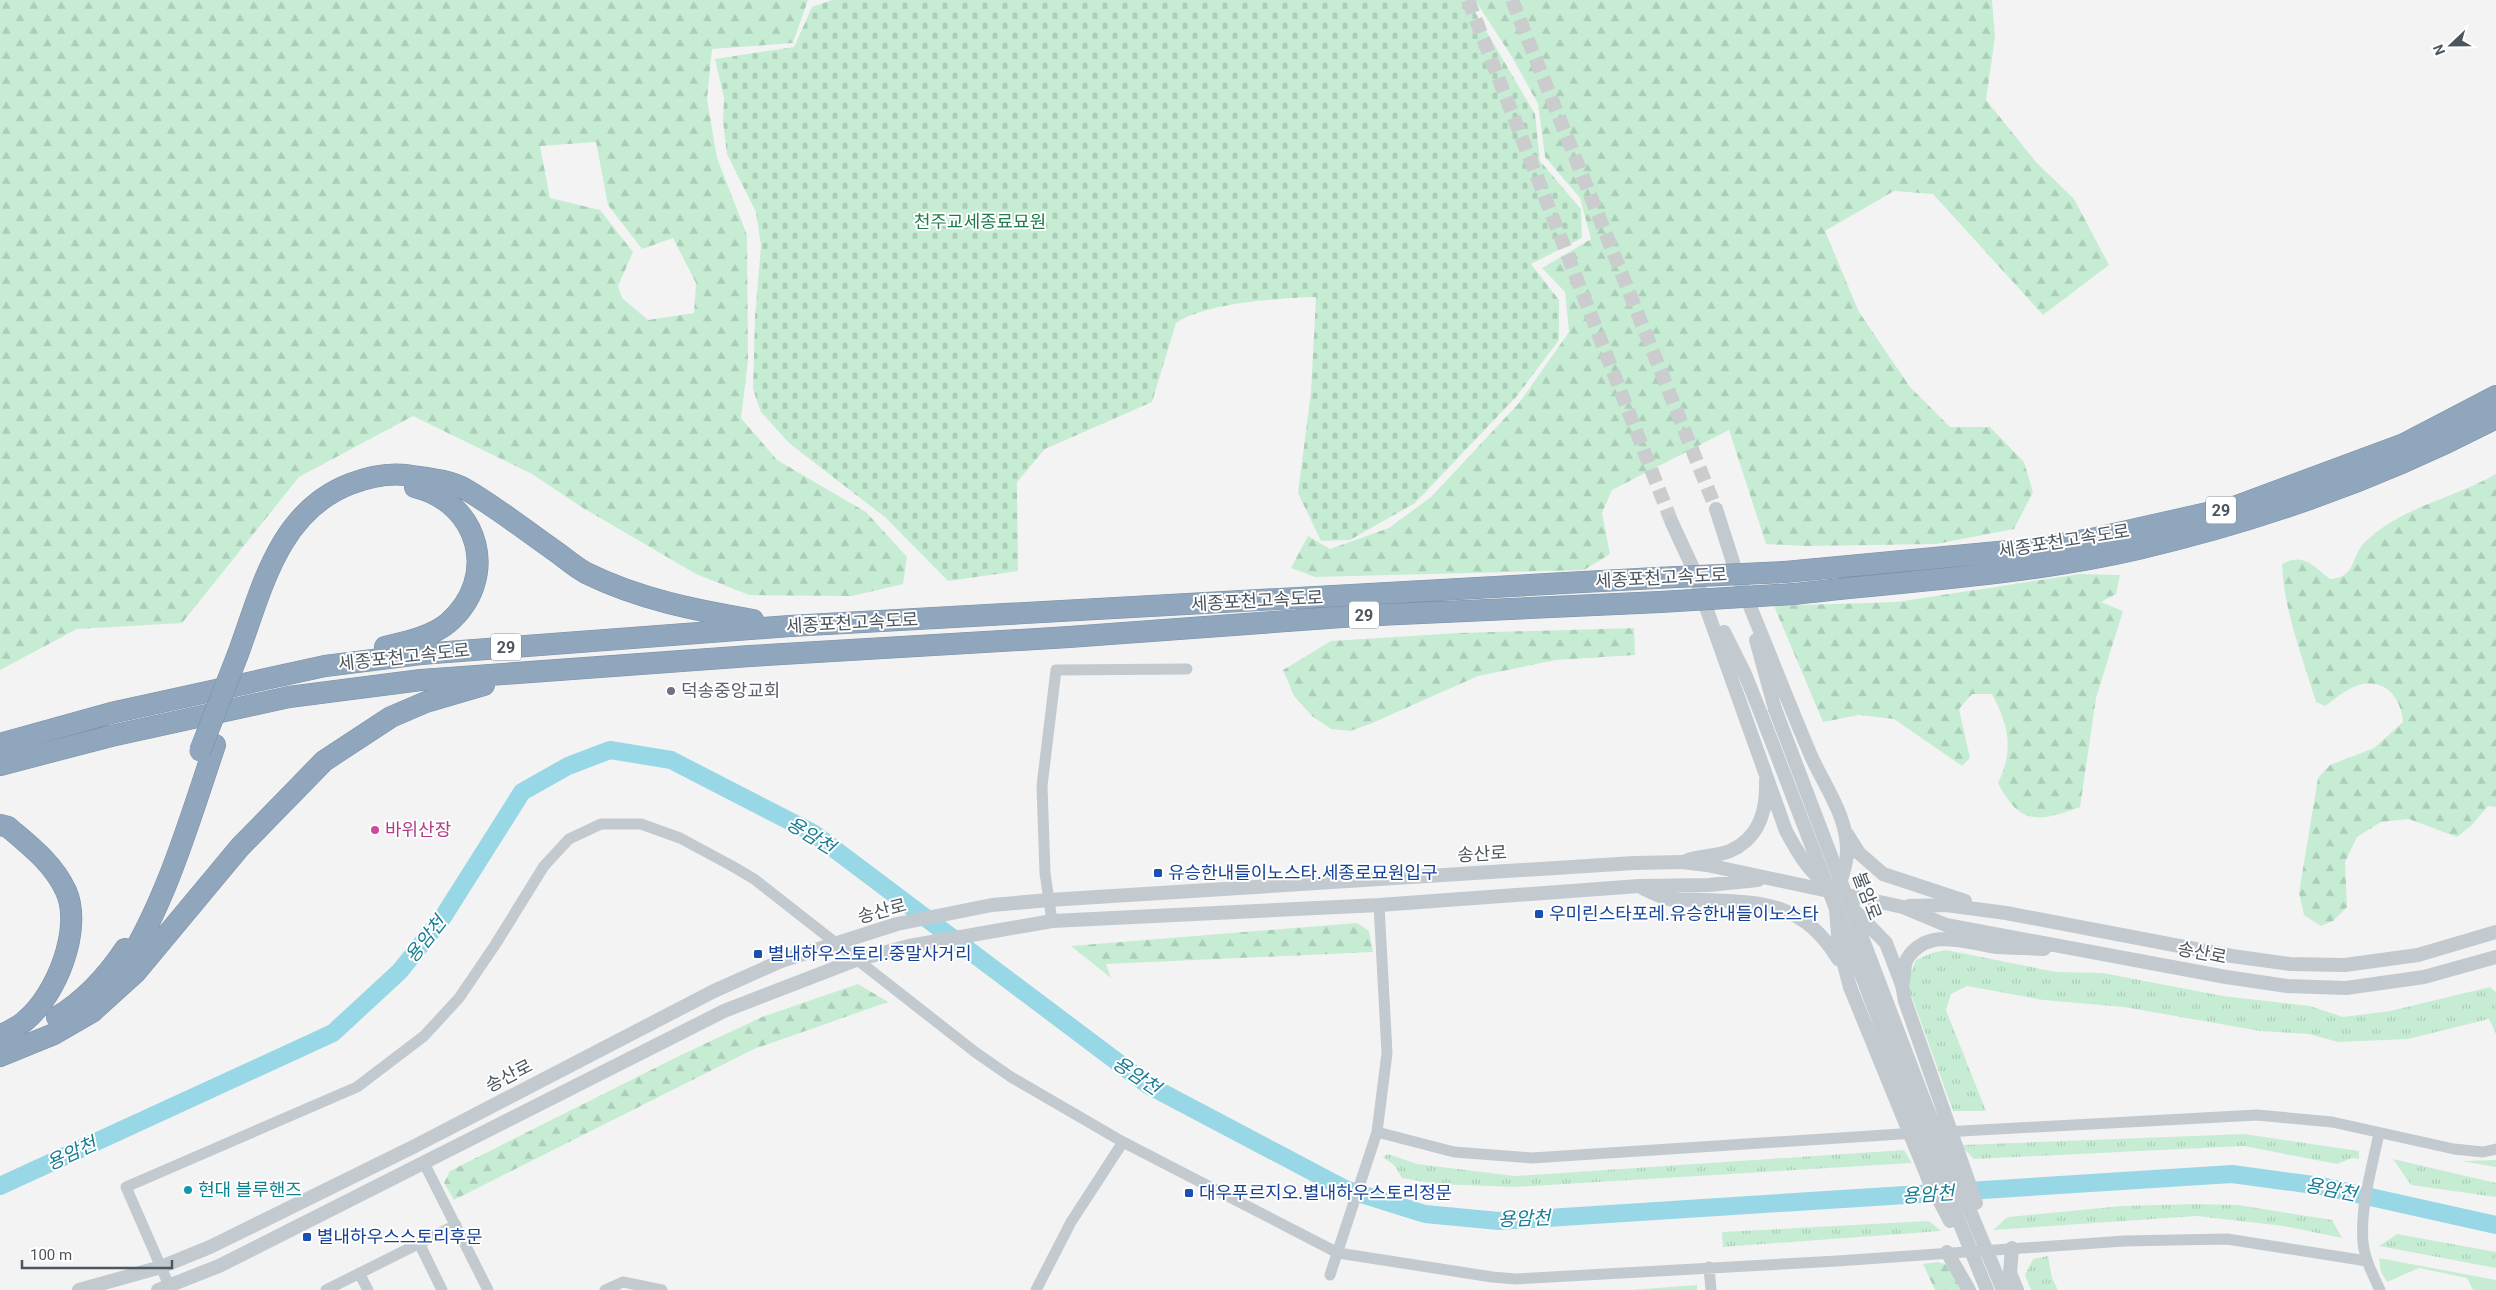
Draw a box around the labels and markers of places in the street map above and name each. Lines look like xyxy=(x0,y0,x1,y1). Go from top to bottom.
place label: 덕송중앙교회 xyxy=(681,680,780,701)
marker: 덕송중앙교회 xyxy=(665,685,677,697)
place label: 바위산장 xyxy=(385,819,451,840)
marker: 바위산장 xyxy=(369,824,381,836)
place label: 유승한내들이노스타.세종로묘원입구 xyxy=(1168,862,1438,883)
marker: 유승한내들이노스타.세종로묘원입구 xyxy=(1152,867,1164,879)
place label: 우미린스타포레.유승한내들이노스타 xyxy=(1549,903,1819,924)
marker: 우미린스타포레.유승한내들이노스타 xyxy=(1533,908,1545,920)
place label: 별내하우스토리.중말사거리 xyxy=(768,943,971,964)
marker: 별내하우스토리.중말사거리 xyxy=(752,948,764,960)
place label: 현대 블루핸즈 xyxy=(198,1179,302,1200)
place label: 대우푸르지오.별내하우스토리정문 xyxy=(1199,1182,1452,1203)
marker: 현대 블루핸즈 xyxy=(182,1184,194,1196)
marker: 대우푸르지오.별내하우스토리정문 xyxy=(1183,1187,1195,1199)
place label: 별내하우스스토리후문 xyxy=(317,1226,483,1247)
marker: 별내하우스스토리후문 xyxy=(301,1231,313,1243)

